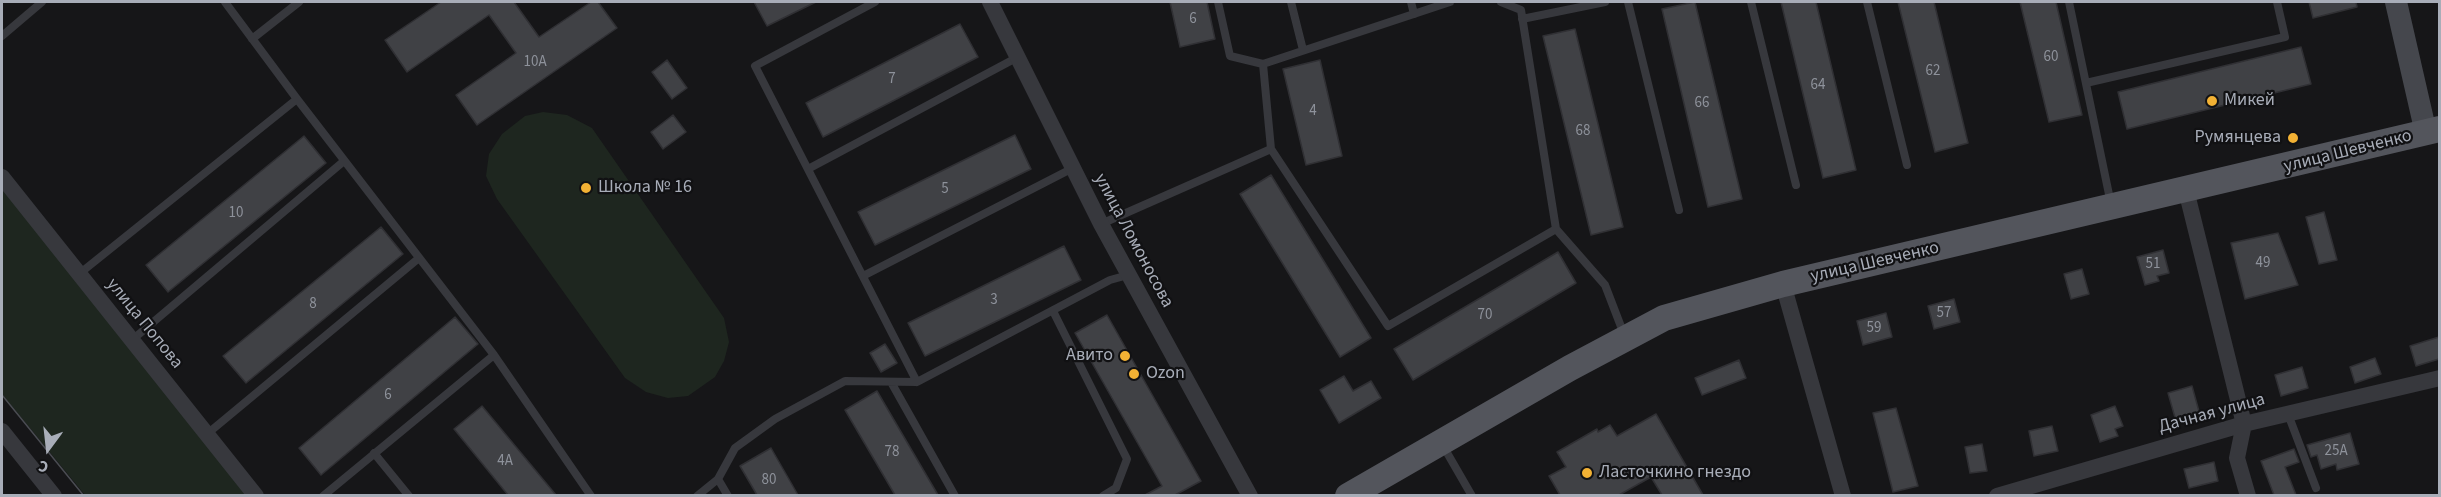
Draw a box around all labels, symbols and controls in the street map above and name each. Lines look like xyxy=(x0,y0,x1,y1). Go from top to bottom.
house number: 6 xyxy=(1189,11,1197,29)
house number: 60 xyxy=(2044,49,2058,67)
house number: 10А xyxy=(523,54,547,72)
house number: 62 xyxy=(1926,63,1940,81)
house number: 7 xyxy=(888,71,896,89)
house number: 64 xyxy=(1811,77,1825,95)
place label: Микей xyxy=(2224,90,2275,112)
marker: Микей xyxy=(2205,94,2219,108)
house number: 66 xyxy=(1695,95,1709,113)
house number: 4 xyxy=(1309,103,1317,121)
house number: 68 xyxy=(1576,123,1590,141)
street label: улица Шевченко xyxy=(2282,126,2414,178)
place label: Румянцева xyxy=(2194,127,2281,149)
marker: Румянцева xyxy=(2286,131,2300,145)
street label: улица Ломоносова xyxy=(1089,170,1177,312)
place label: Школа № 16 xyxy=(598,177,692,199)
marker: Школа № 16 xyxy=(579,181,593,195)
house number: 5 xyxy=(941,181,949,199)
house number: 10 xyxy=(229,205,243,223)
street label: улица Шевченко xyxy=(1809,238,1941,288)
house number: 49 xyxy=(2256,255,2270,273)
house number: 51 xyxy=(2146,256,2160,274)
street label: улица Попова xyxy=(101,274,187,374)
house number: 3 xyxy=(990,292,998,310)
house number: 8 xyxy=(309,296,317,314)
house number: 57 xyxy=(1937,305,1951,323)
house number: 70 xyxy=(1478,307,1492,325)
house number: 59 xyxy=(1867,320,1881,338)
place label: Авито xyxy=(1066,345,1113,367)
marker: Авито xyxy=(1118,349,1132,363)
place label: Ozon xyxy=(1146,363,1185,385)
marker: Ozon xyxy=(1127,367,1141,381)
house number: 6 xyxy=(384,387,392,405)
street label: Дачная улица xyxy=(2156,389,2268,439)
north arrow xyxy=(18,419,78,479)
house number: 25А xyxy=(2324,443,2348,461)
house number: 78 xyxy=(885,444,899,462)
house number: 4А xyxy=(497,453,513,471)
text: С xyxy=(36,455,51,478)
place label: Ласточкино гнездо xyxy=(1599,462,1751,484)
marker: Ласточкино гнездо xyxy=(1580,466,1594,480)
house number: 80 xyxy=(762,472,776,490)

